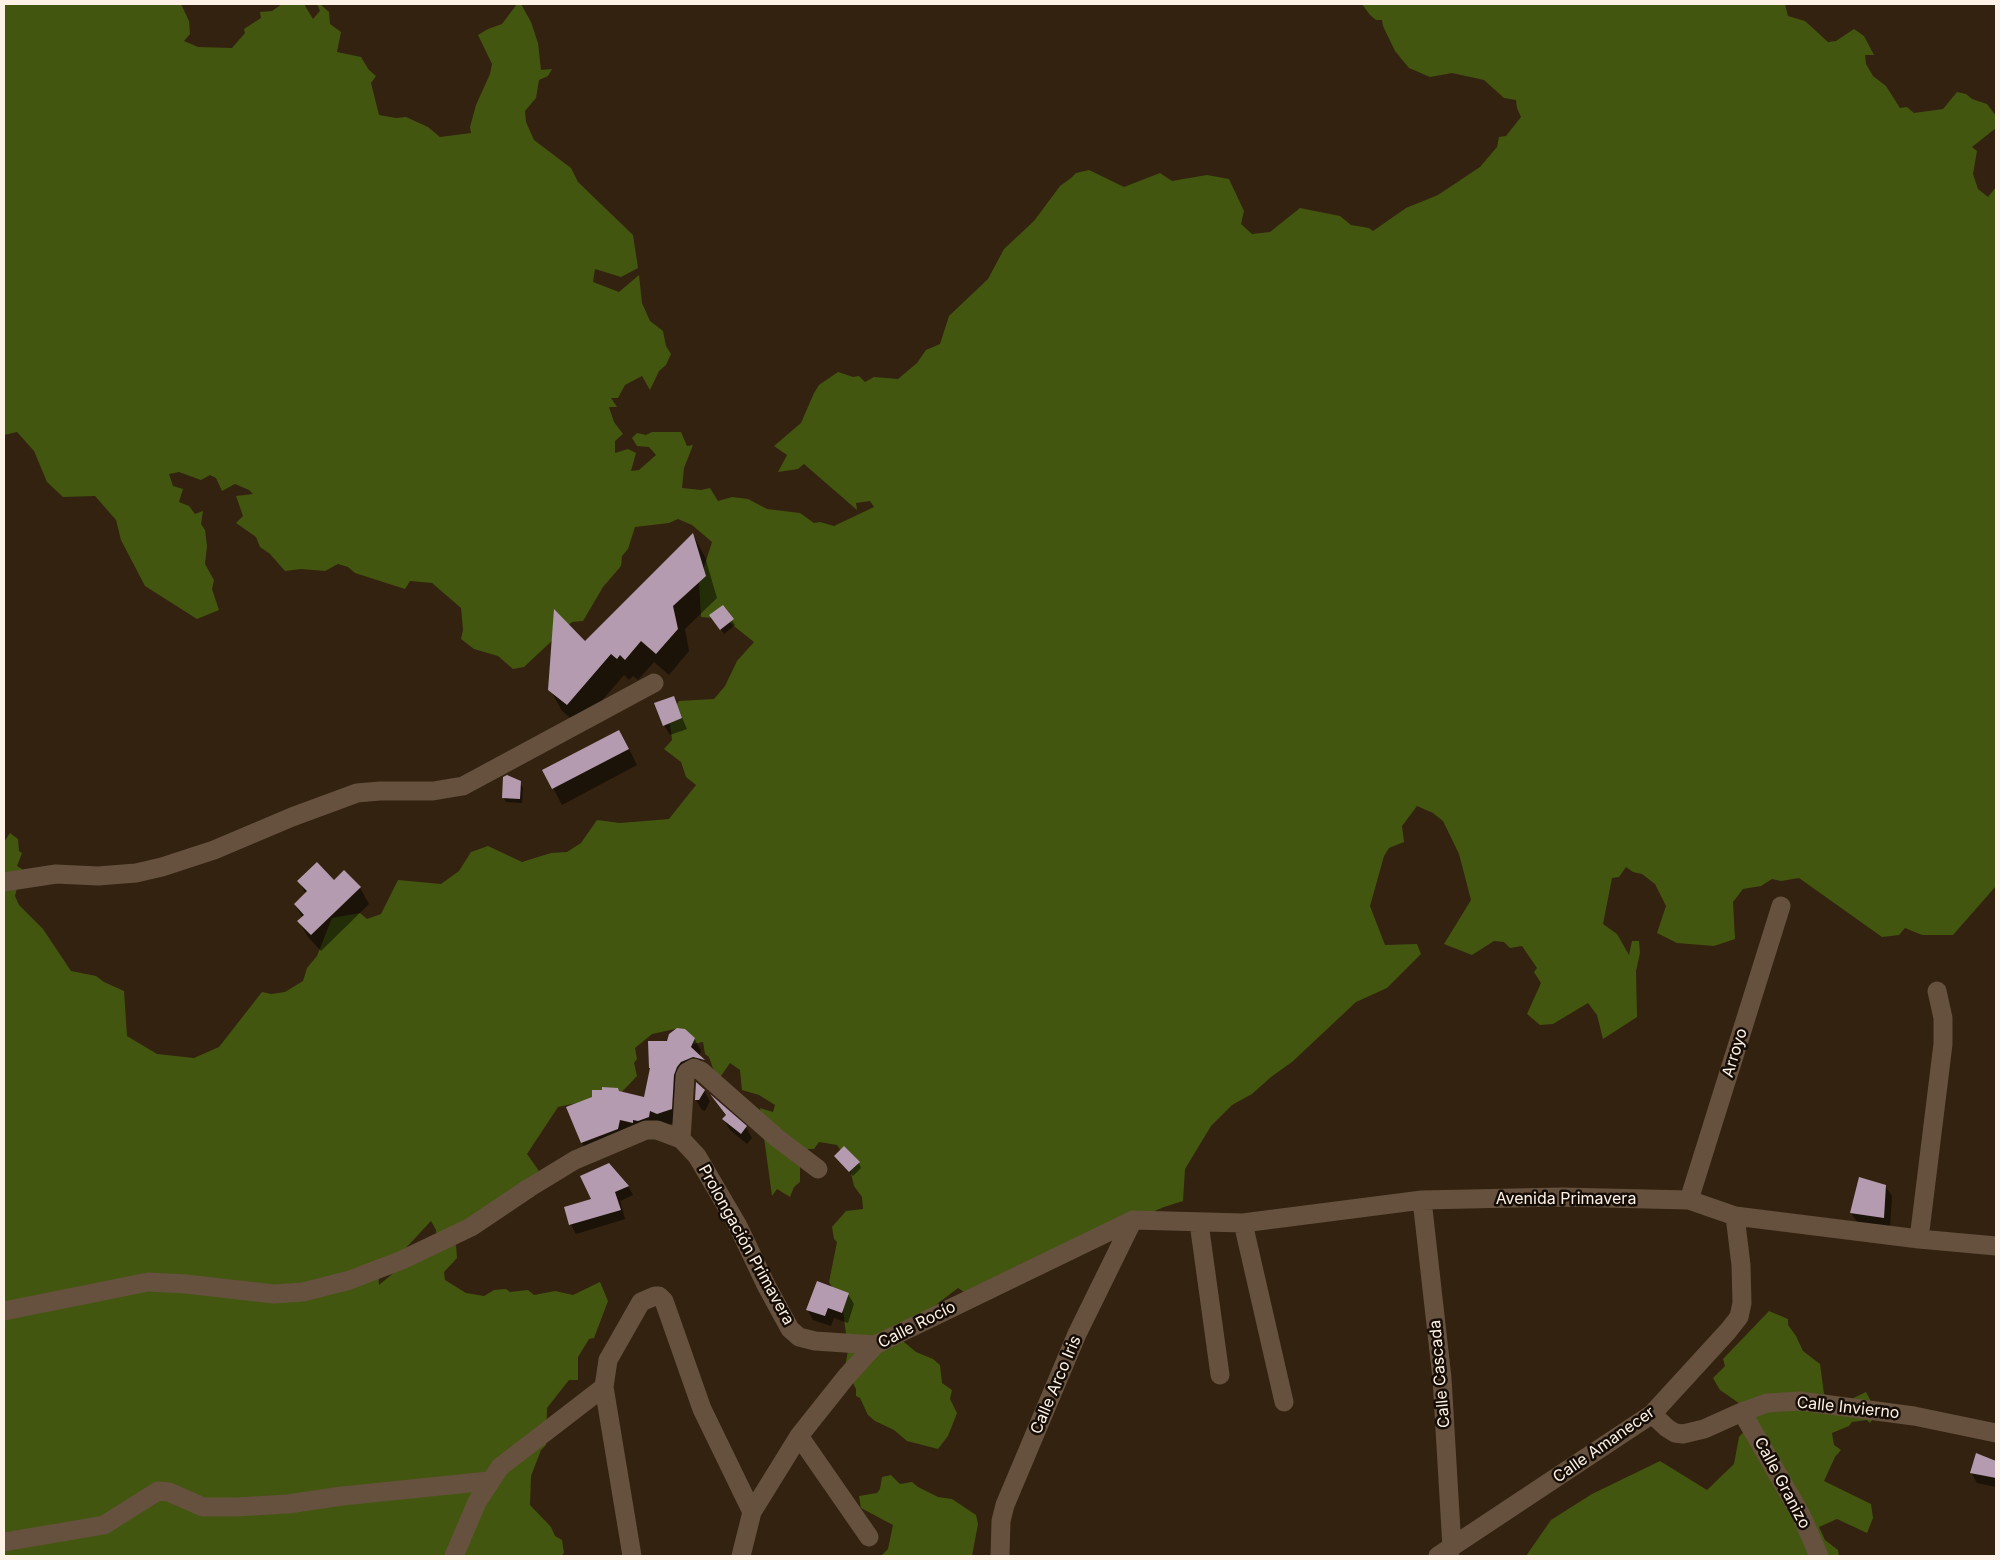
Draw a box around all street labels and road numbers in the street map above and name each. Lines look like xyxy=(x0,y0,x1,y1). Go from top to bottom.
street label: Arroyo xyxy=(1718,1026,1752,1080)
street label: Prolongación Primavera xyxy=(694,1162,798,1328)
street label: Avenida Primavera xyxy=(1496,1189,1636,1209)
street label: Calle Rocío xyxy=(875,1297,959,1353)
street label: Calle Cascada xyxy=(1426,1319,1454,1429)
street label: Calle Arco Iris xyxy=(1027,1333,1085,1437)
street label: Calle Invierno xyxy=(1796,1393,1900,1423)
street label: Calle Amanecer xyxy=(1550,1403,1658,1487)
street label: Calle Granizo xyxy=(1750,1434,1814,1532)

